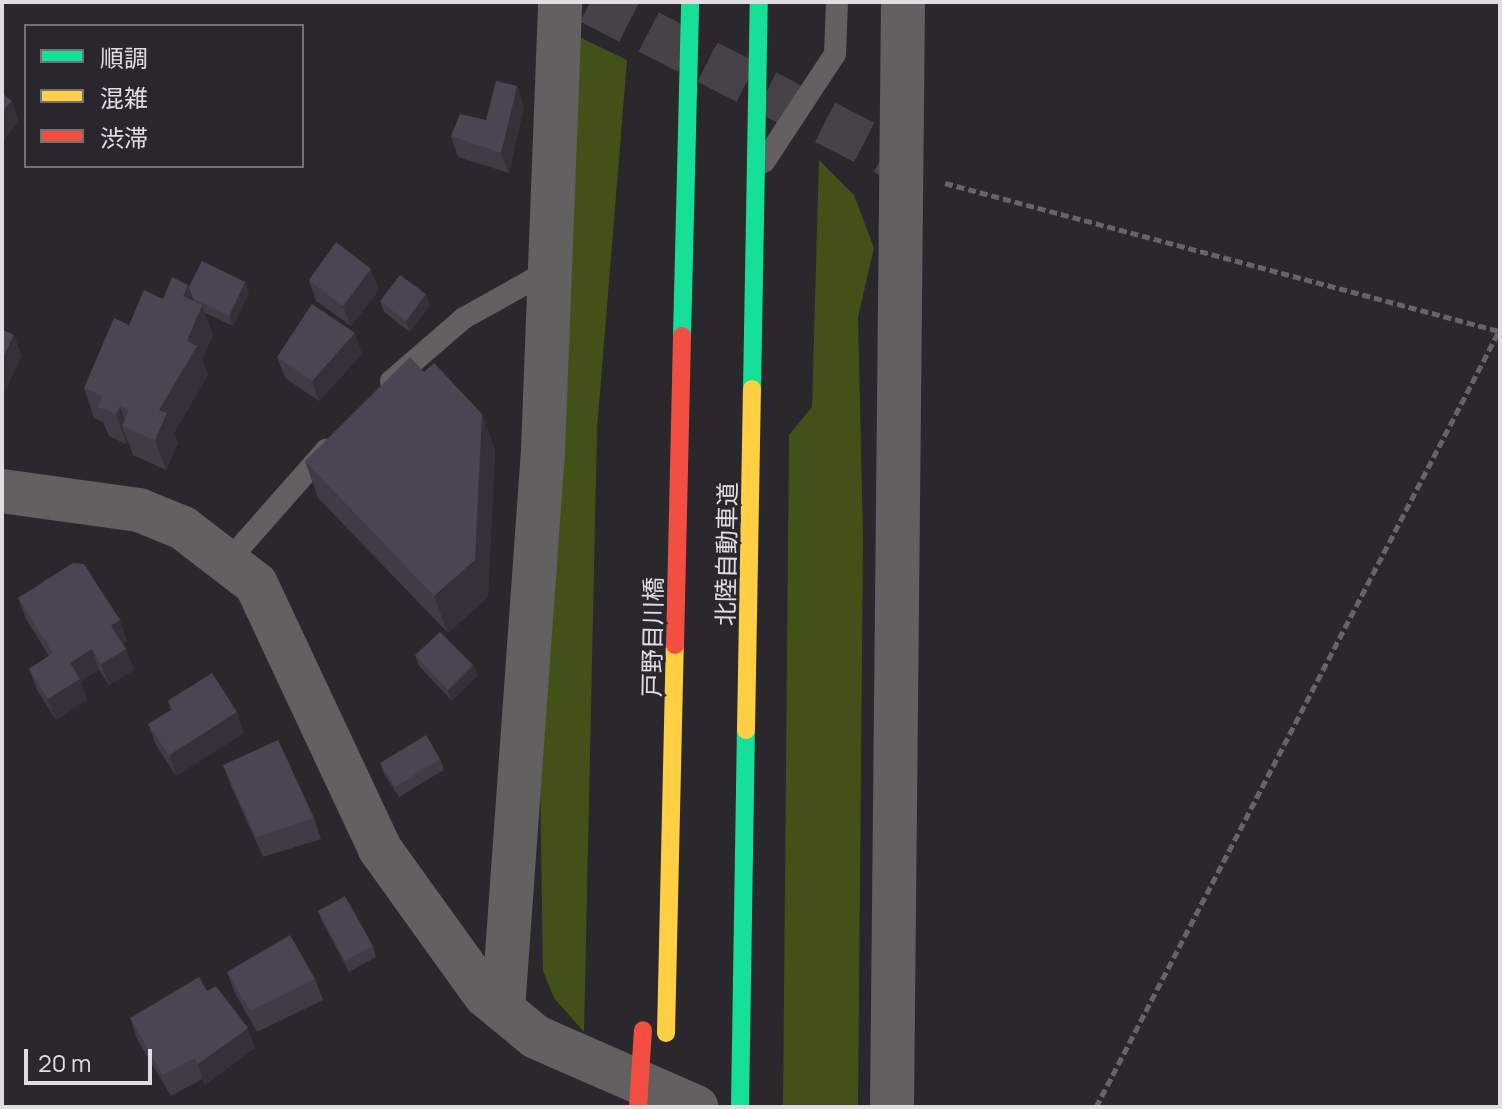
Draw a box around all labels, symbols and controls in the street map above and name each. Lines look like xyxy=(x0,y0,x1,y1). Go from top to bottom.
legend xyxy=(24,24,304,168)
text: 順調 xyxy=(100,41,148,74)
text: 混雑 xyxy=(100,81,148,114)
text: 渋滞 xyxy=(100,121,148,154)
street label: 北陸自動車道 xyxy=(710,482,742,626)
street label: 戸野目川橋 xyxy=(637,577,667,697)
scale bar xyxy=(28,1033,156,1083)
text: 20 m xyxy=(38,1046,91,1079)

